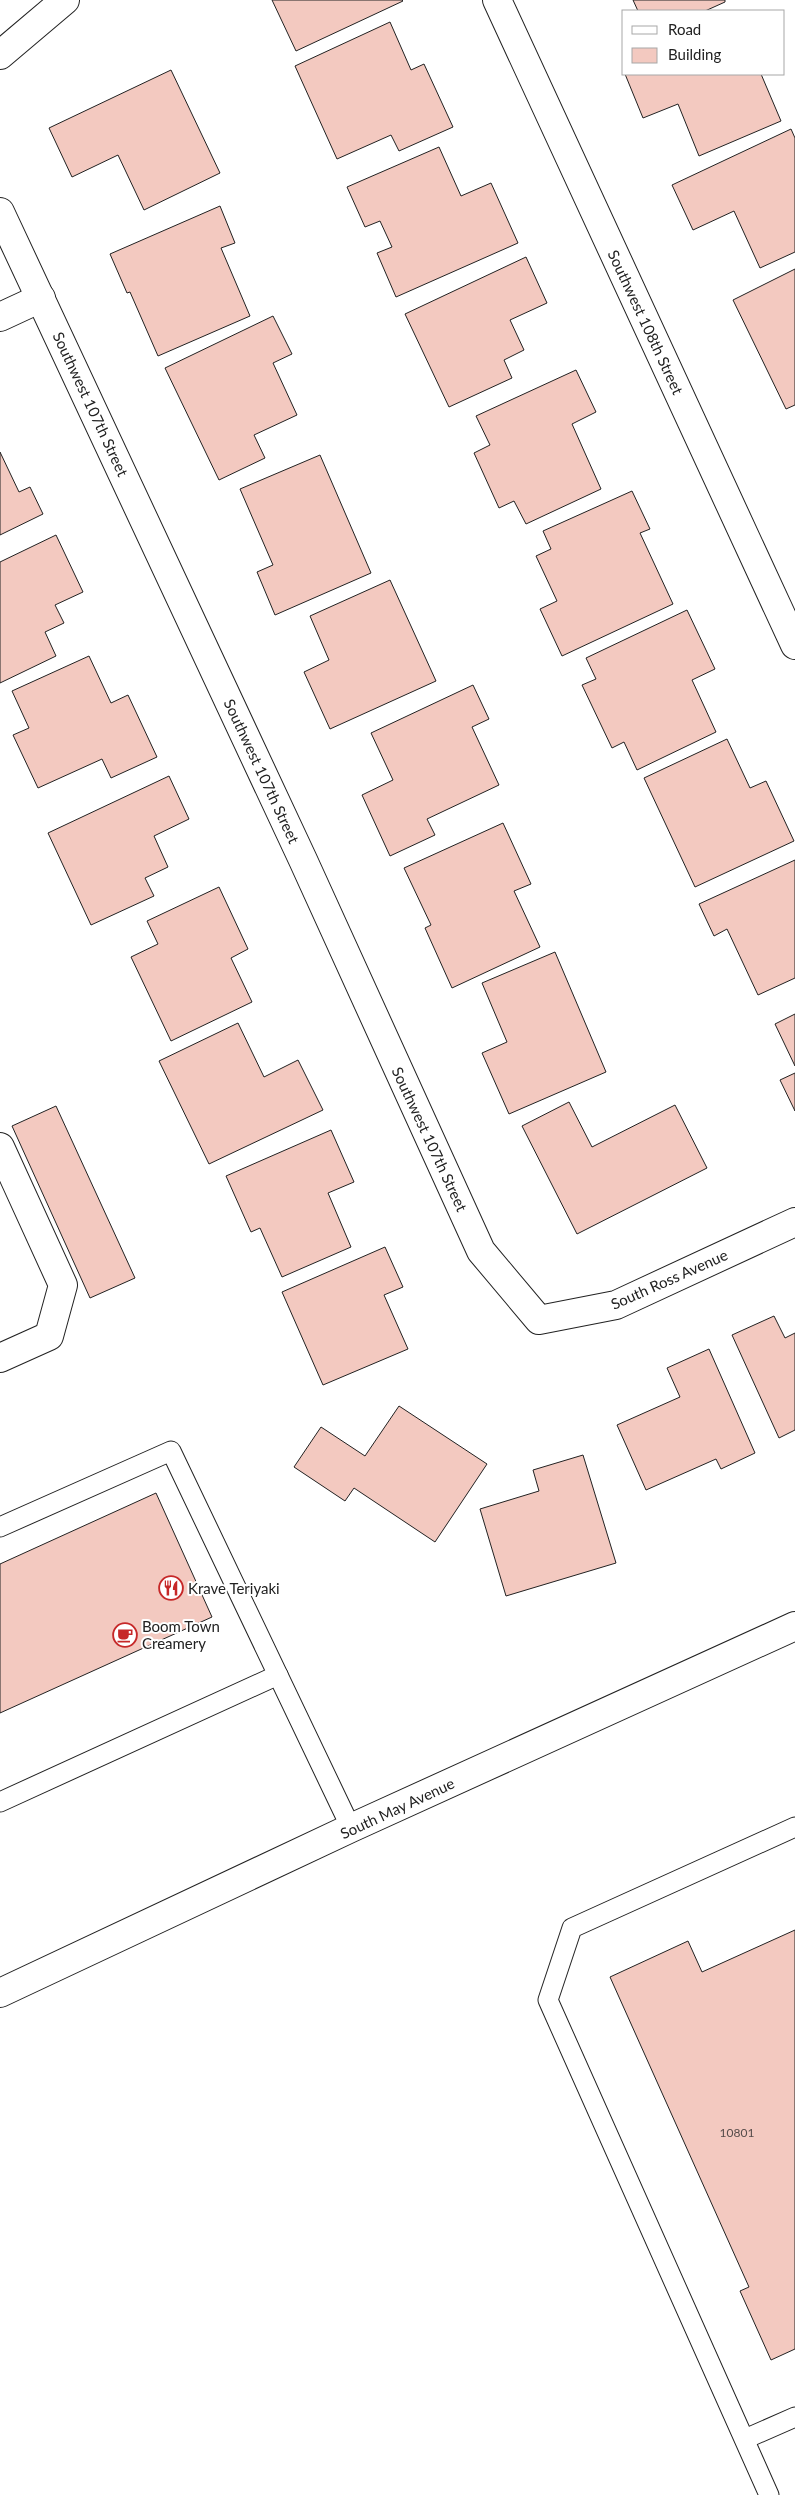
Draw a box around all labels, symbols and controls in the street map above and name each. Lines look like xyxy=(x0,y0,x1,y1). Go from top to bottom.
legend xyxy=(622,10,785,75)
text: Road xyxy=(668,20,701,38)
text: Building xyxy=(668,45,721,63)
street label: Southwest 108th Street xyxy=(605,247,688,398)
street label: Southwest 107th Street xyxy=(50,329,133,480)
street label: Southwest 107th Street xyxy=(221,696,304,847)
street label: Southwest 107th Street xyxy=(389,1064,472,1215)
street label: South Ross Avenue xyxy=(608,1245,730,1313)
restaurant icon: Krave Teriyaki xyxy=(158,1575,184,1601)
place label: Krave Teriyaki xyxy=(188,1579,280,1597)
place label: Boom Town Creamery xyxy=(142,1617,220,1652)
cafe icon: Boom Town Creamery xyxy=(112,1622,138,1648)
street label: South May Avenue xyxy=(337,1774,457,1842)
house number: 10801 xyxy=(720,2125,754,2140)

